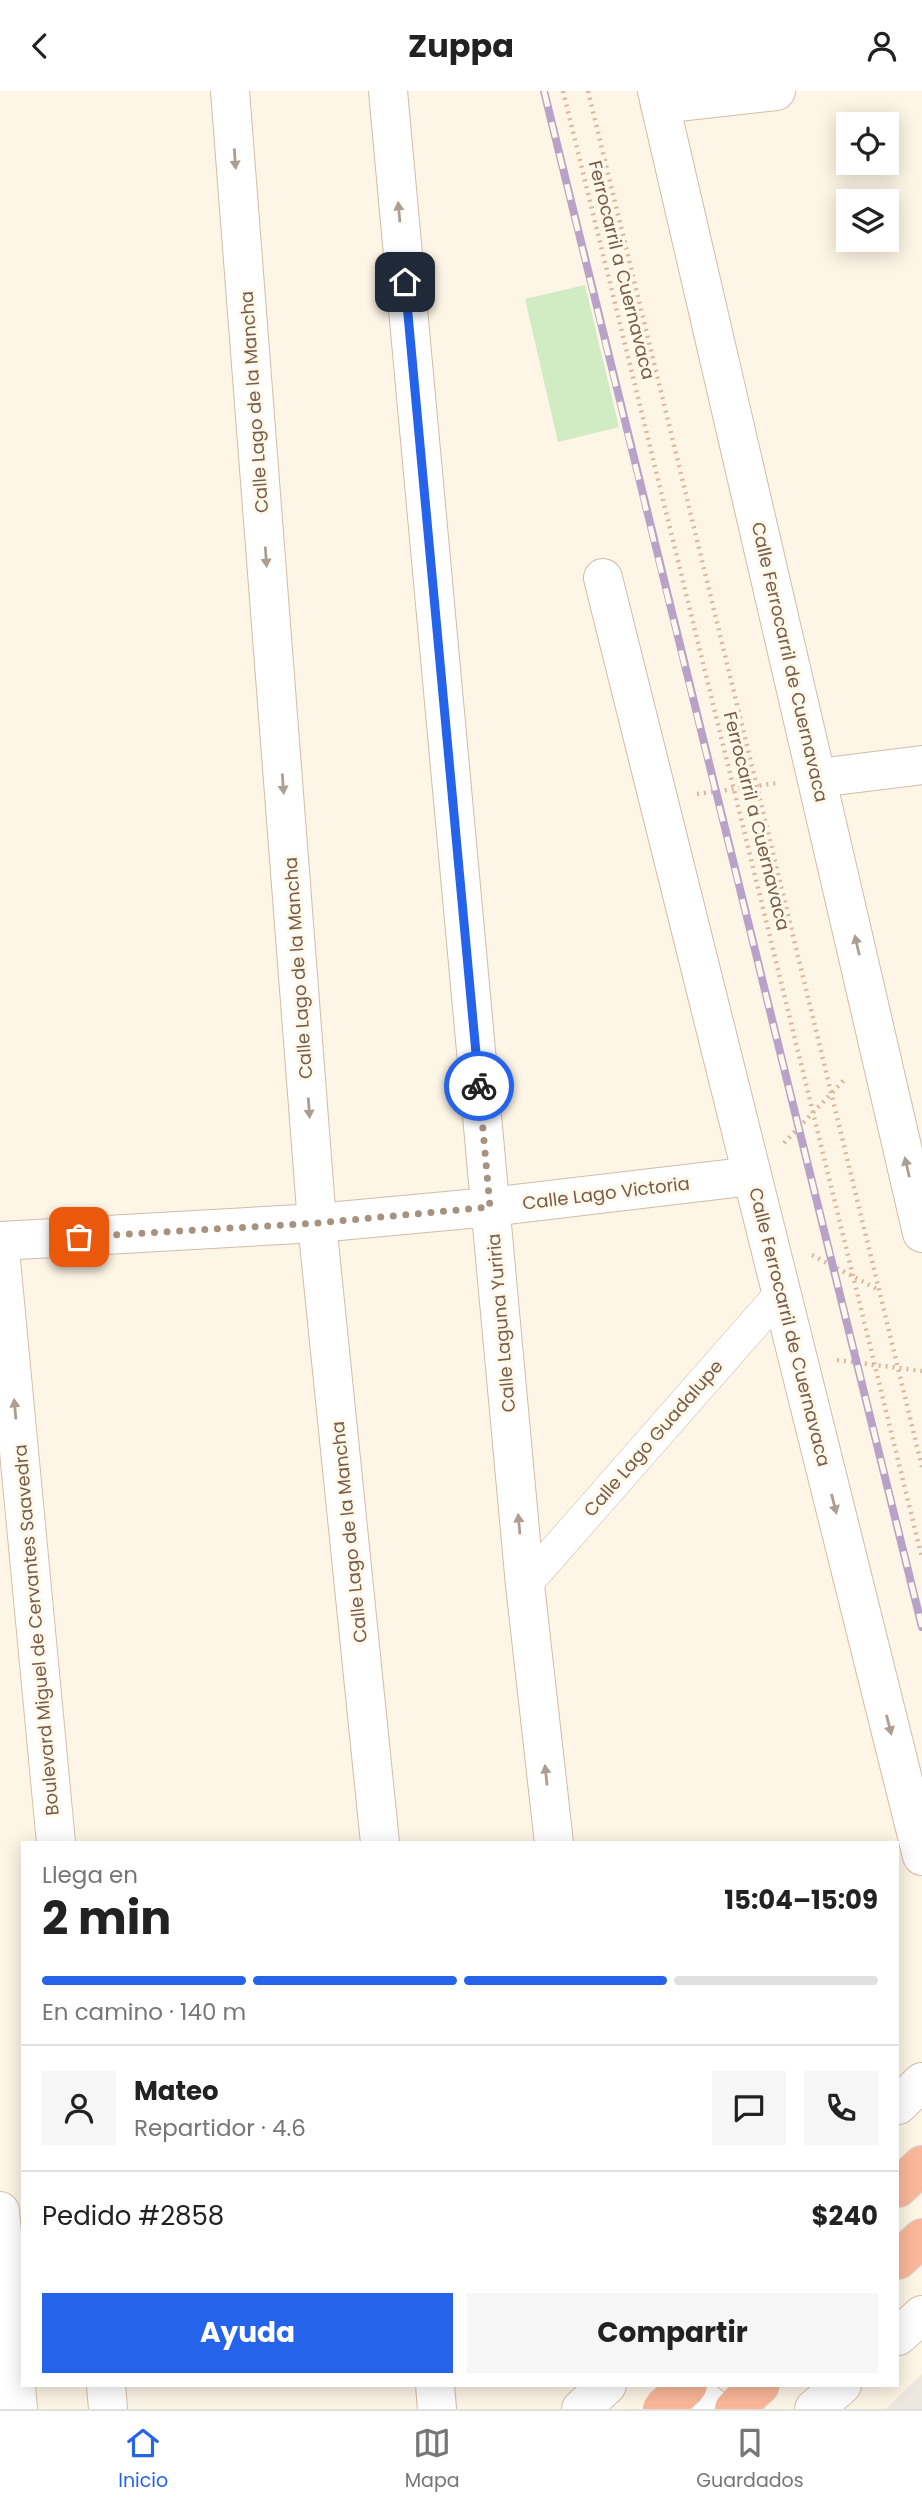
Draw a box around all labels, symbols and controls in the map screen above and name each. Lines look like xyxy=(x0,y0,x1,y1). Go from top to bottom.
text: Zuppa xyxy=(408,23,514,68)
icon: back xyxy=(21,27,59,65)
icon: person xyxy=(863,27,901,65)
map controls xyxy=(836,112,899,252)
button: locate xyxy=(836,112,899,175)
one-way arrow xyxy=(230,148,241,170)
street label: Ferrocarril a Cuernavaca xyxy=(583,158,661,382)
button: layers xyxy=(836,189,899,252)
one-way arrow xyxy=(393,201,404,223)
pin xyxy=(375,252,435,312)
icon: home xyxy=(386,263,424,301)
street label: Calle Lago de la Mancha xyxy=(234,290,274,514)
street label: Calle Ferrocarril de Cuernavaca xyxy=(746,519,834,805)
one-way arrow xyxy=(261,546,272,568)
street label: Ferrocarril a Cuernavaca xyxy=(718,709,796,933)
one-way arrow xyxy=(278,773,289,795)
street label: Calle Lago de la Mancha xyxy=(278,856,318,1080)
one-way arrow xyxy=(851,934,862,956)
courier xyxy=(444,1051,514,1121)
icon: bike xyxy=(460,1067,498,1105)
one-way arrow xyxy=(303,1097,314,1119)
one-way arrow xyxy=(901,1156,912,1178)
street label: Calle Lago Victoria xyxy=(521,1170,691,1216)
street label: Calle Ferrocarril de Cuernavaca xyxy=(743,1185,837,1469)
pin xyxy=(49,1207,109,1267)
icon: bag xyxy=(60,1218,98,1256)
street label: Calle Laguna Yuriria xyxy=(481,1233,521,1413)
street label: Calle Lago Guadalupe xyxy=(578,1354,728,1522)
one-way arrow xyxy=(9,1398,20,1420)
street label: Calle Lago de la Mancha xyxy=(325,1420,373,1644)
street label: Boulevard Miguel de Cervantes Saavedra xyxy=(7,1443,65,1817)
one-way arrow xyxy=(829,1493,840,1515)
one-way arrow xyxy=(513,1513,524,1535)
one-way arrow xyxy=(884,1714,895,1736)
one-way arrow xyxy=(541,1764,552,1786)
text: Llega en xyxy=(42,1859,138,1891)
text: 15:04–15:09 xyxy=(724,1882,878,1918)
text: 2 min xyxy=(42,1886,171,1950)
text: En camino · 140 m xyxy=(42,1996,246,2028)
button: person xyxy=(42,2071,116,2145)
button: chat xyxy=(712,2071,786,2145)
button: phone xyxy=(804,2071,878,2145)
text: Mateo xyxy=(134,2073,219,2109)
text: Repartidor · 4.6 xyxy=(134,2112,306,2144)
text: Pedido #2858 xyxy=(42,2198,224,2234)
text: $240 xyxy=(811,2198,878,2234)
button: Ayuda xyxy=(42,2293,453,2373)
button: Compartir xyxy=(467,2293,878,2373)
tab: Inicio xyxy=(118,2424,168,2495)
tab: Mapa xyxy=(405,2424,460,2495)
tab: Guardados xyxy=(696,2424,804,2495)

